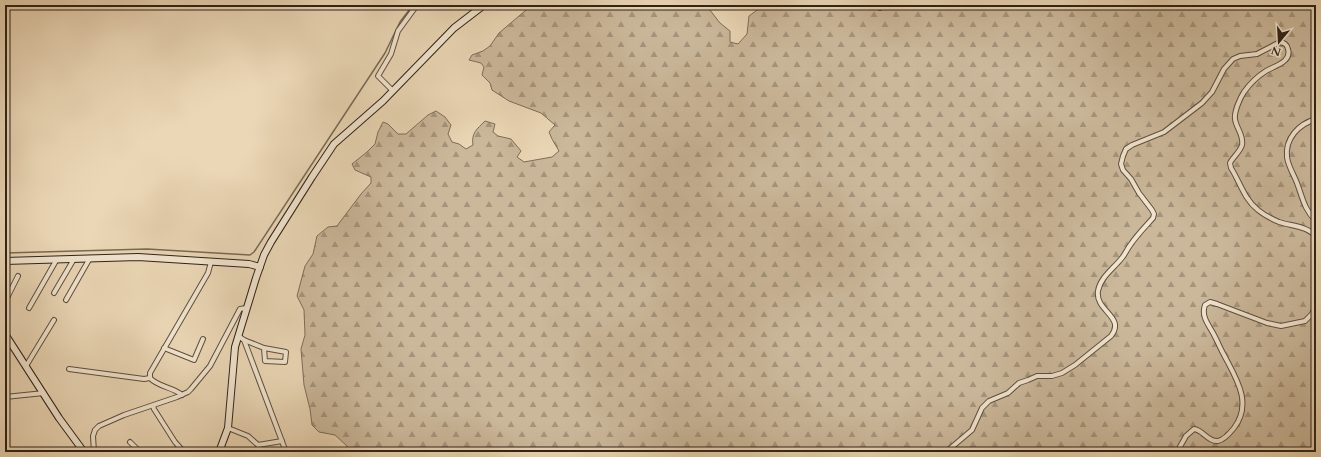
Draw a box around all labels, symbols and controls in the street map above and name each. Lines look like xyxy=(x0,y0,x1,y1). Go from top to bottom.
north arrow xyxy=(1259,22,1299,62)
text: N xyxy=(1269,42,1283,60)

